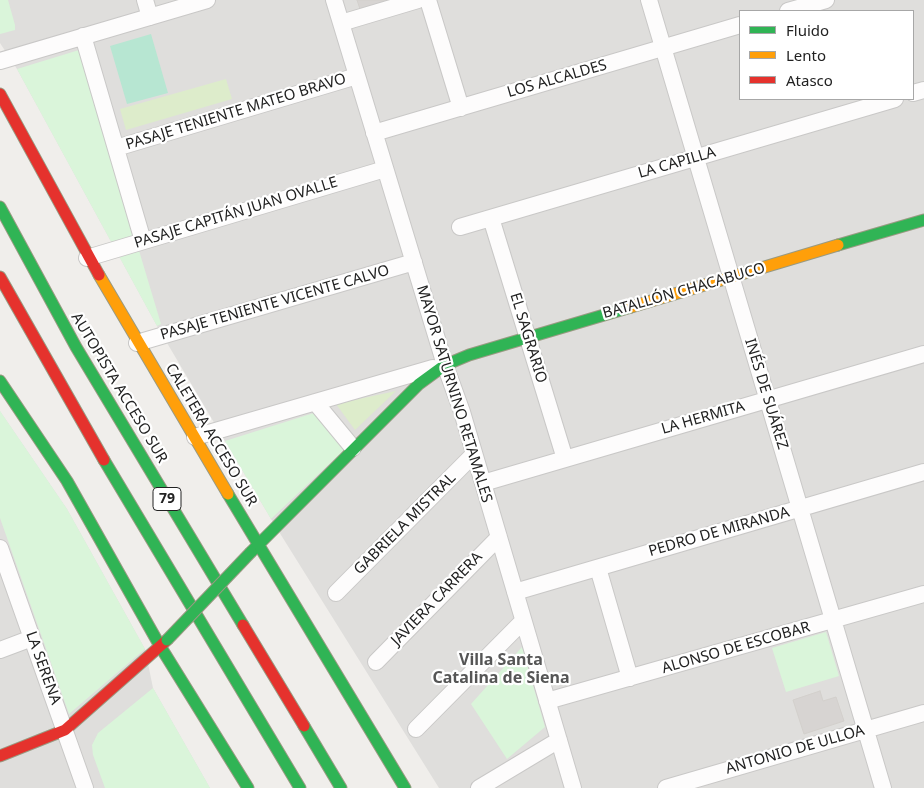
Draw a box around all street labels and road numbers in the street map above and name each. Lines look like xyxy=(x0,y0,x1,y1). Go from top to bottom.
street label: LOS ALCALDES xyxy=(505,56,609,102)
street label: PASAJE TENIENTE MATEO BRAVO xyxy=(124,70,348,154)
street label: LA CAPILLA xyxy=(636,143,718,183)
street label: PASAJE CAPITÁN JUAN OVALLE xyxy=(132,173,340,253)
street label: BATALLÓN CHACABUCO xyxy=(601,259,767,323)
street label: PASAJE TENIENTE VICENTE CALVO xyxy=(158,262,392,344)
street label: MAYOR SATURNINO RETAMALES xyxy=(412,283,496,505)
street label: EL SAGRARIO xyxy=(506,291,550,385)
street label: AUTOPISTA ACCESO SUR xyxy=(67,310,171,466)
street label: INÉS DE SUÁREZ xyxy=(741,336,791,452)
street label: CALETERA ACCESO SUR xyxy=(161,360,261,510)
street label: LA HERMITA xyxy=(659,398,747,438)
street label: GABRIELA MISTRAL xyxy=(350,469,460,579)
road number: 79 xyxy=(153,488,181,510)
street label: PEDRO DE MIRANDA xyxy=(646,503,792,561)
street label: JAVIERA CARRERA xyxy=(388,548,486,650)
street label: ALONSO DE ESCOBAR xyxy=(660,618,812,678)
street label: LA SERENA xyxy=(21,629,65,707)
street label: ANTONIO DE ULLOA xyxy=(724,722,866,778)

